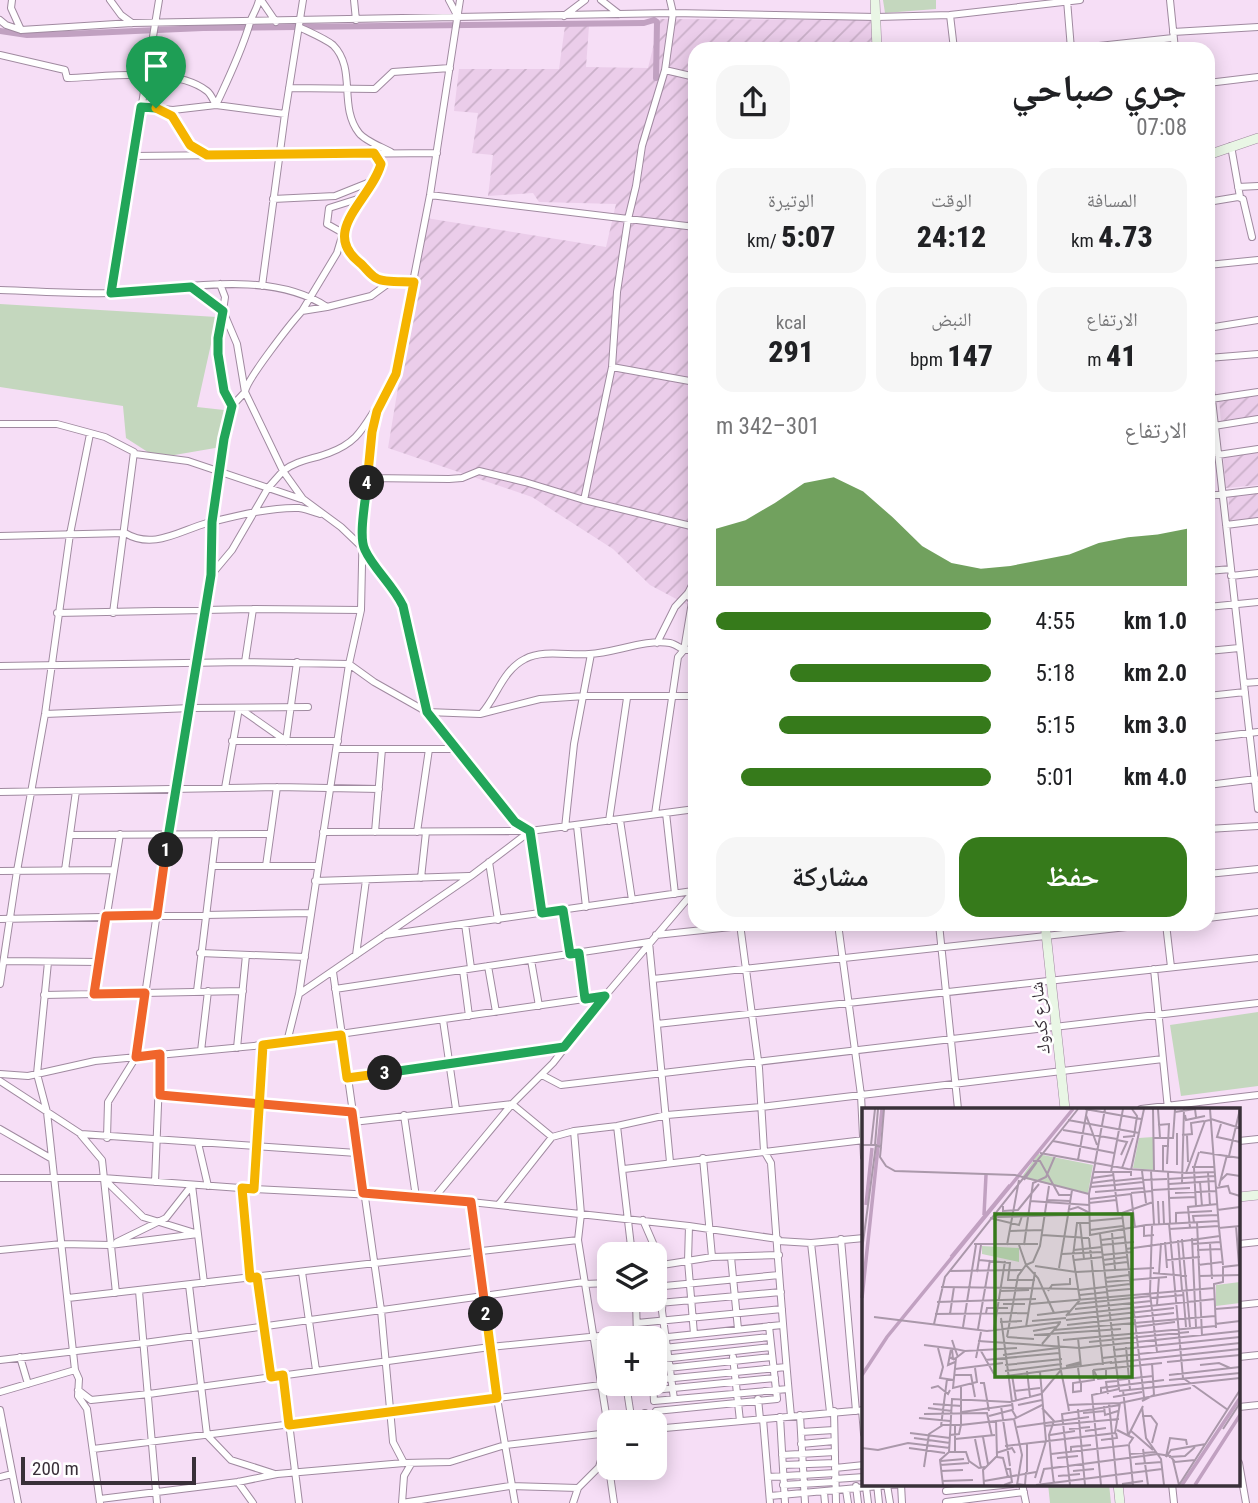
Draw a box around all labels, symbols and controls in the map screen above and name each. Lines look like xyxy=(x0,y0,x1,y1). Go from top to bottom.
pin xyxy=(126,36,186,108)
icon: arrive xyxy=(137,47,175,85)
button: share xyxy=(716,65,790,139)
text: جري صباحي xyxy=(1011,66,1187,110)
text: 07:08 xyxy=(1136,114,1187,141)
text: الوتيرة xyxy=(768,189,814,212)
text: الوقت xyxy=(931,189,972,212)
text: المسافة xyxy=(1087,189,1137,212)
text: 5:07 xyxy=(781,219,835,254)
text: 24:12 xyxy=(917,219,986,254)
text: 4.73 xyxy=(1098,219,1153,254)
text: /km xyxy=(747,229,781,252)
text: km xyxy=(1071,229,1098,252)
text: النبض xyxy=(931,308,972,331)
text: الارتفاع xyxy=(1086,308,1138,331)
text: kcal xyxy=(776,311,806,334)
text: 291 xyxy=(768,334,814,369)
text: 147 xyxy=(947,338,993,373)
text: 41 xyxy=(1106,338,1136,373)
text: bpm xyxy=(910,348,947,371)
text: m xyxy=(1087,348,1106,371)
text: 301–342 m xyxy=(716,413,820,440)
text: الارتفاع xyxy=(1124,417,1187,444)
pin: 4 xyxy=(350,466,384,500)
text: 4 xyxy=(362,471,371,494)
text: 4:55 xyxy=(1036,608,1075,635)
text: 1.0 km xyxy=(1124,608,1187,635)
text: 5:18 xyxy=(1036,660,1075,687)
text: 2.0 km xyxy=(1124,660,1187,687)
text: 5:15 xyxy=(1036,712,1075,739)
text: 3.0 km xyxy=(1124,712,1187,739)
text: 5:01 xyxy=(1036,764,1075,791)
text: 4.0 km xyxy=(1124,764,1187,791)
pin: 1 xyxy=(148,832,184,868)
button: مشاركة xyxy=(716,837,945,917)
button: حفظ xyxy=(959,837,1187,917)
text: 1 xyxy=(161,838,170,861)
street label: شارع كدوك xyxy=(1025,981,1055,1055)
pin: 3 xyxy=(368,1056,402,1090)
text: 3 xyxy=(380,1061,389,1084)
inset map xyxy=(862,1108,1240,1486)
map controls xyxy=(597,1242,667,1480)
button: layers xyxy=(597,1242,667,1312)
pin: 2 xyxy=(468,1296,504,1332)
text: 2 xyxy=(481,1302,490,1325)
button: + xyxy=(597,1326,667,1396)
button: − xyxy=(597,1410,667,1480)
scale bar xyxy=(21,1454,196,1486)
text: 200 m xyxy=(32,1457,79,1480)

